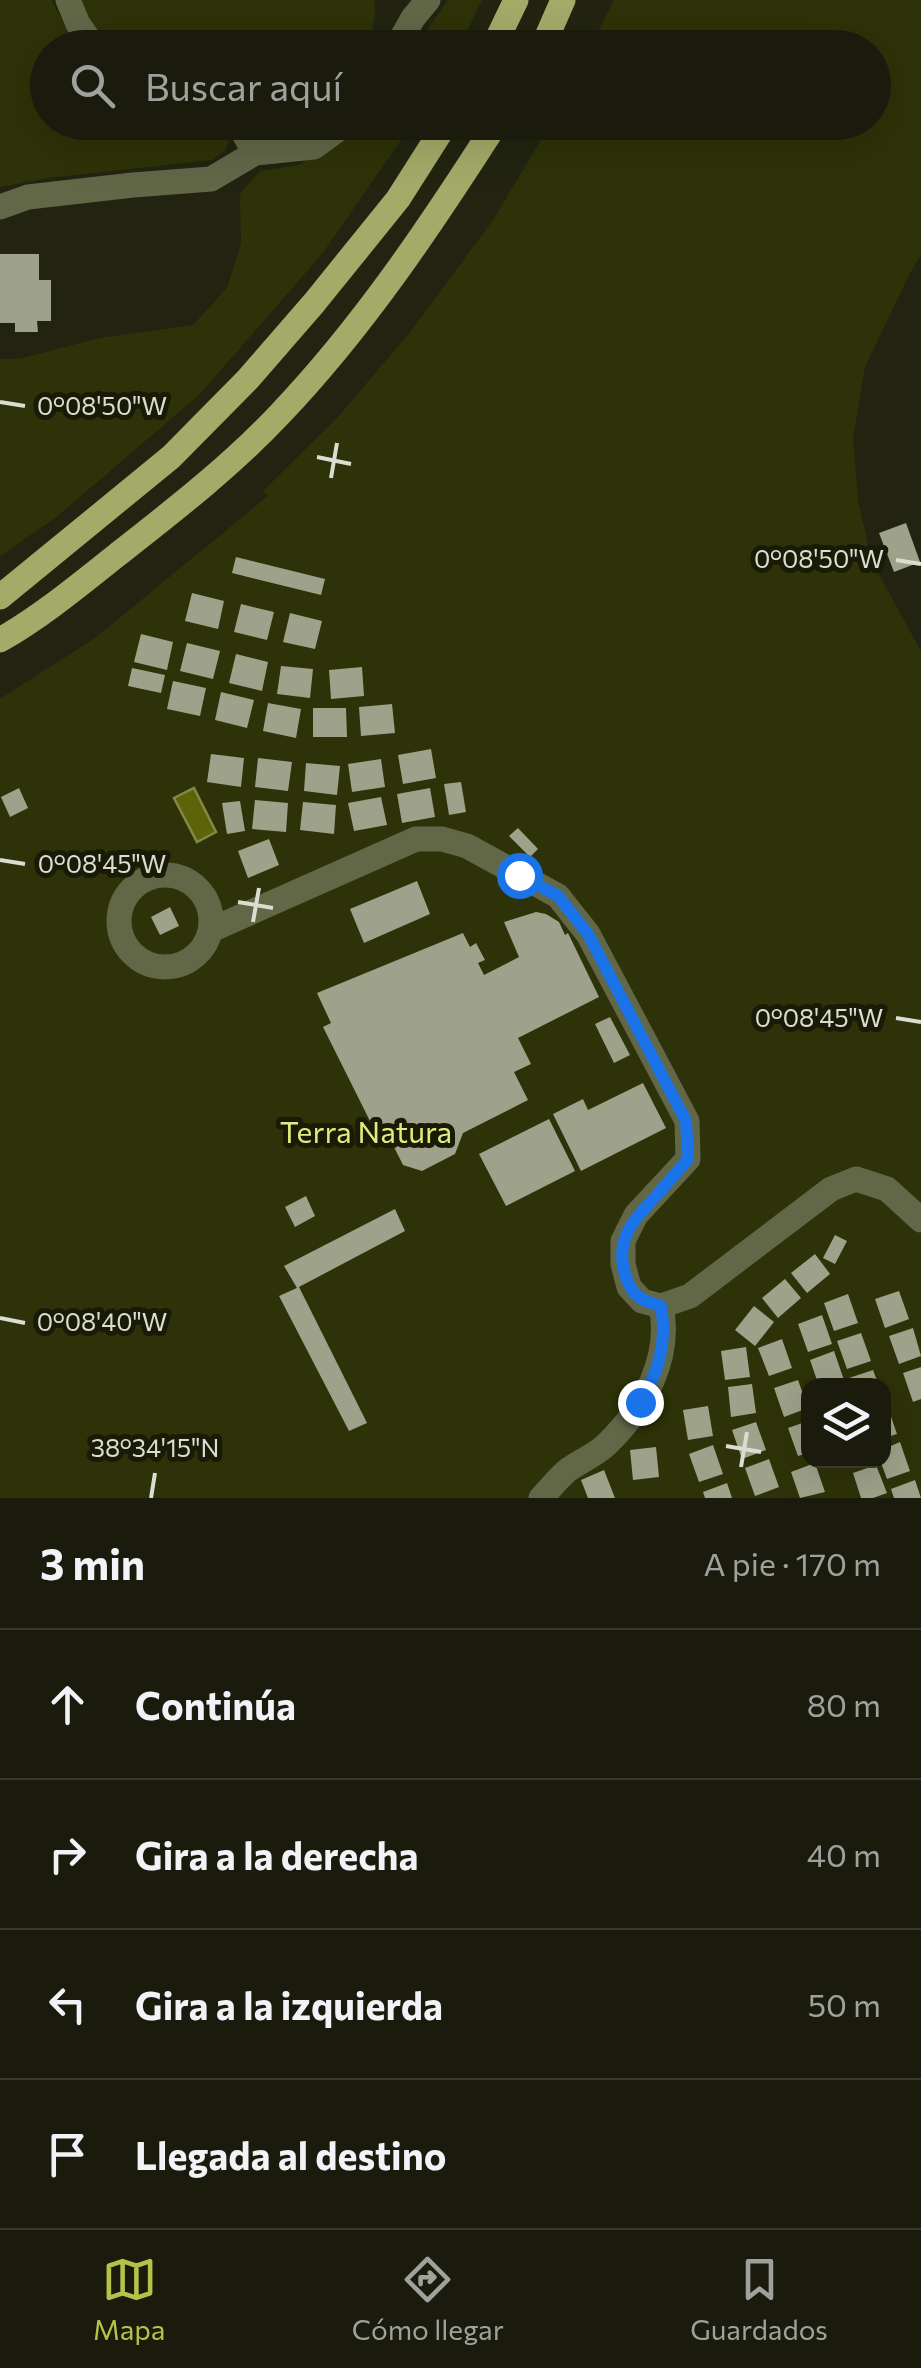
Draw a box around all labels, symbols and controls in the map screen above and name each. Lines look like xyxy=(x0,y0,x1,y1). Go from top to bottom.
search box xyxy=(30,30,891,140)
icon: search xyxy=(65,58,120,113)
text: Buscar aquí xyxy=(145,62,342,109)
text: 0°08'50"W xyxy=(37,390,167,420)
text: 0°08'50"W xyxy=(754,543,884,573)
text: 0°08'45"W xyxy=(38,848,166,878)
route start xyxy=(497,853,543,899)
text: 0°08'45"W xyxy=(755,1002,883,1032)
park label: Terra Natura xyxy=(280,1112,452,1149)
text: 0°08'40"W xyxy=(37,1306,167,1336)
map controls xyxy=(801,1378,891,1468)
button: layers xyxy=(801,1378,891,1468)
route end xyxy=(618,1380,664,1426)
text: 38°34'15"N xyxy=(91,1432,219,1462)
text: 3 min xyxy=(40,1537,145,1589)
text: A pie · 170 m xyxy=(704,1543,881,1583)
icon: ahead xyxy=(40,1677,95,1732)
text: Continúa xyxy=(135,1681,296,1728)
text: 80 m xyxy=(807,1684,881,1724)
icon: right xyxy=(40,1827,95,1882)
text: Gira a la derecha xyxy=(135,1831,419,1878)
text: 40 m xyxy=(807,1834,881,1874)
icon: left xyxy=(40,1977,95,2032)
text: Gira a la izquierda xyxy=(135,1981,443,2028)
text: 50 m xyxy=(808,1984,881,2024)
icon: arrive xyxy=(40,2127,95,2182)
text: Llegada al destino xyxy=(135,2131,446,2178)
tab: Mapa xyxy=(93,2252,166,2346)
tab: Cómo llegar xyxy=(352,2252,504,2346)
tab: Guardados xyxy=(690,2252,828,2346)

